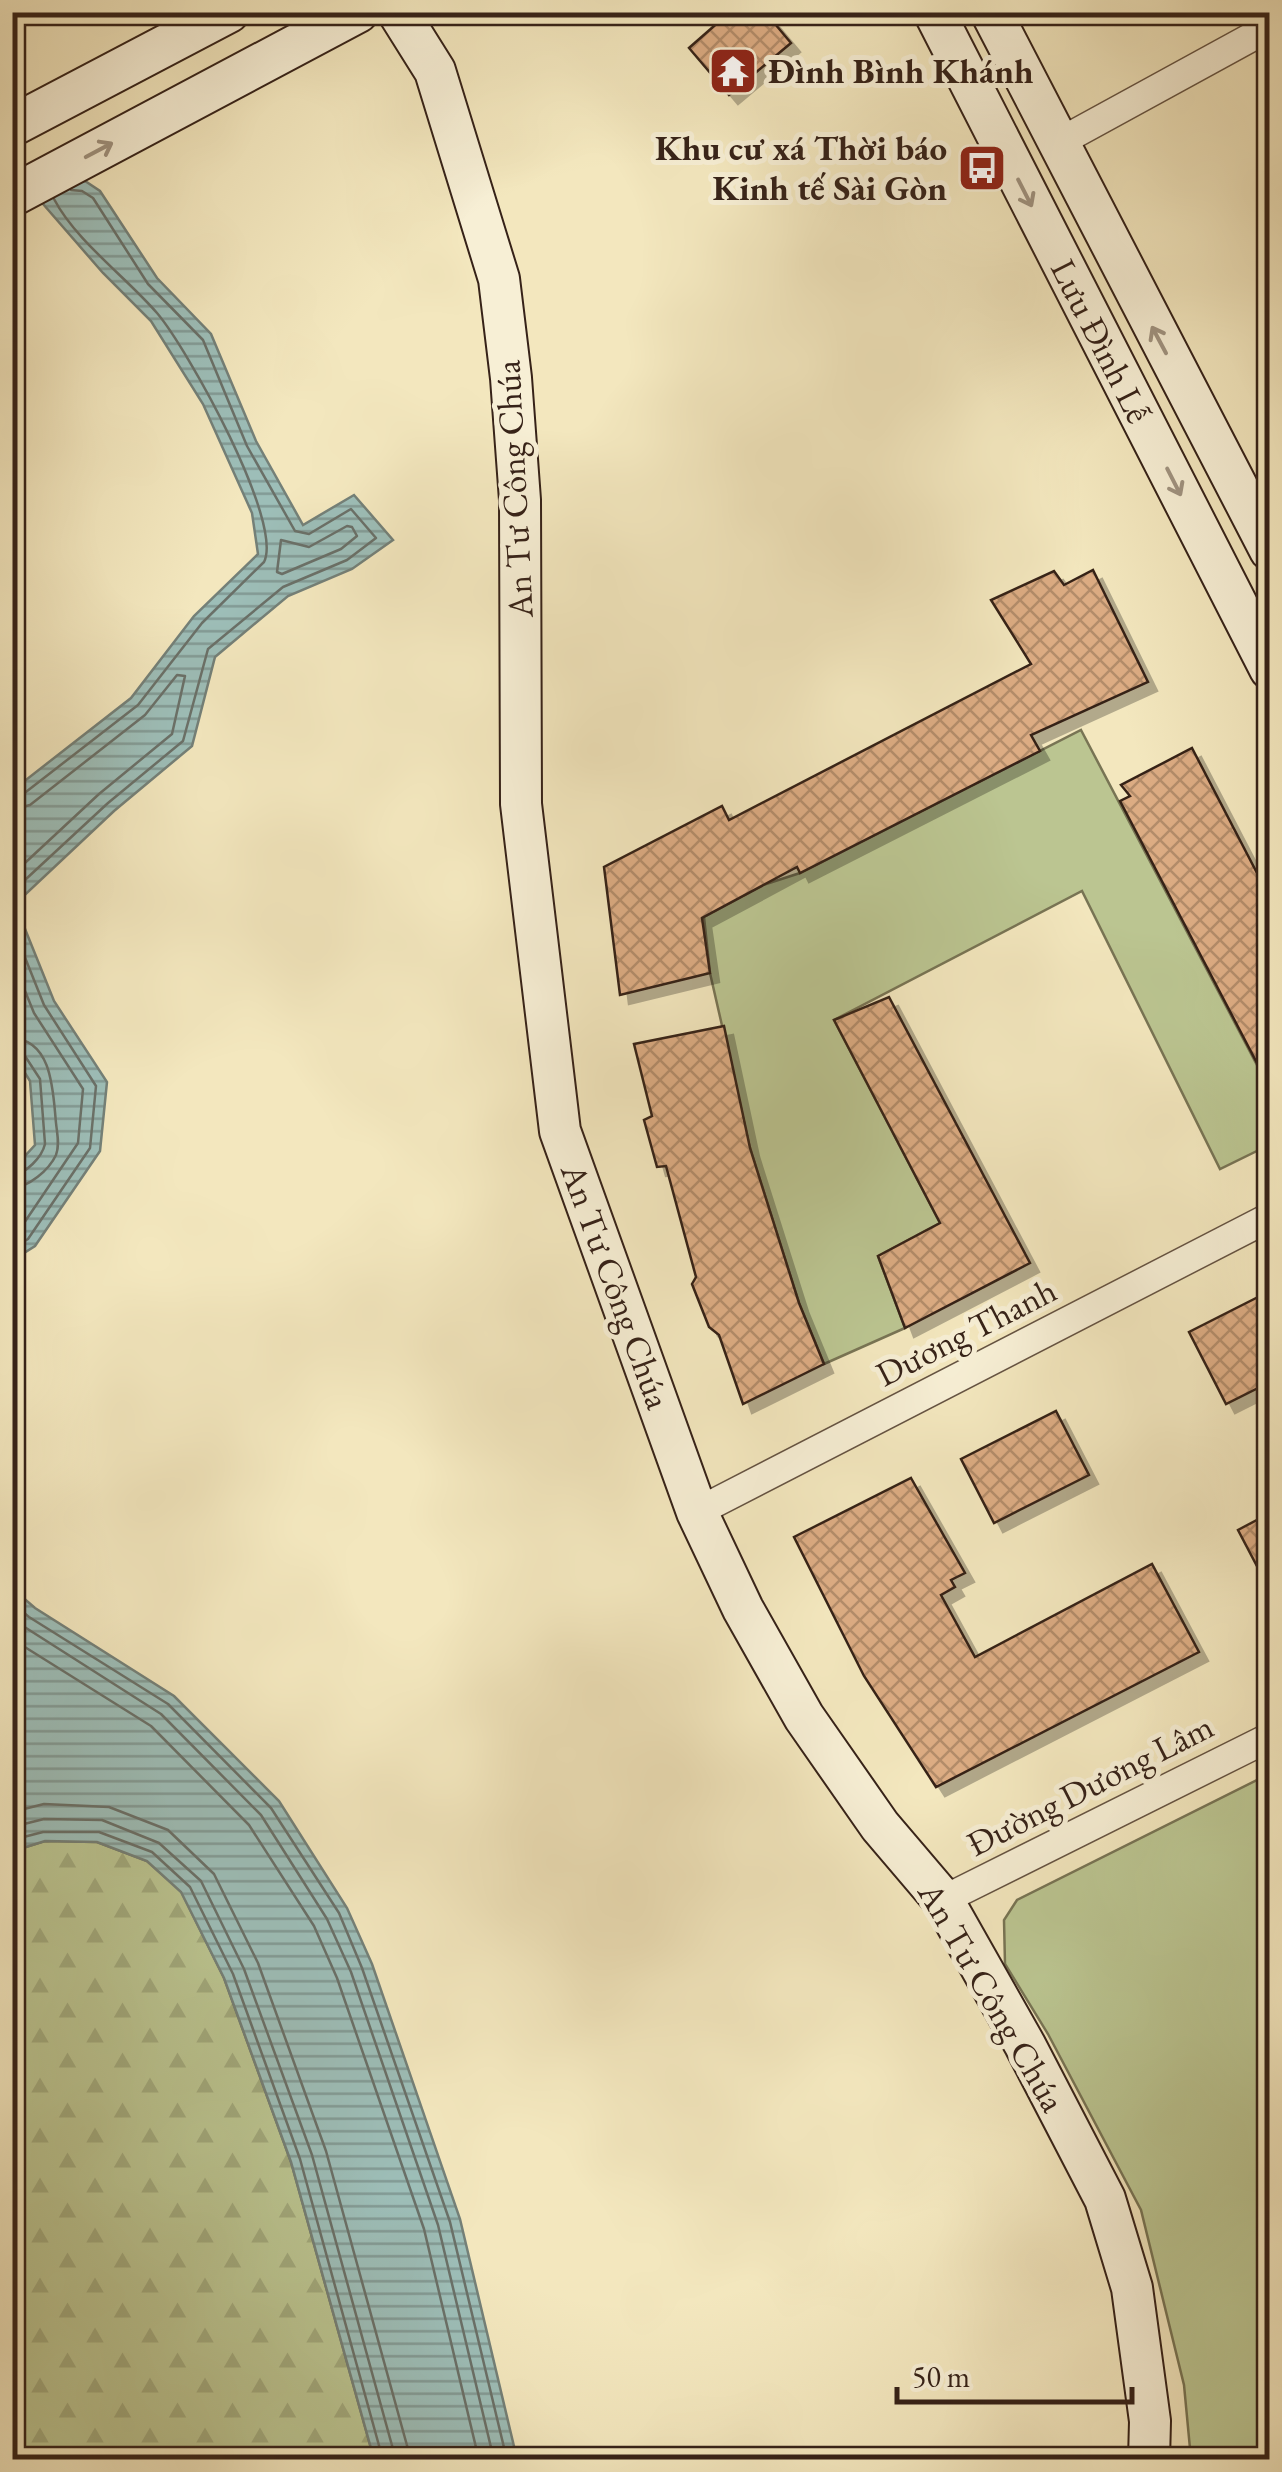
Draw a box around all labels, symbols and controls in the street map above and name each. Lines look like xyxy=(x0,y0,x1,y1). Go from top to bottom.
temple icon: Đình Bình Khánh xyxy=(707,45,759,97)
place label: Đình Bình Khánh xyxy=(768,48,1034,93)
place label: Khu cư xá Thời báo Kinh tế Sài Gòn xyxy=(655,125,947,210)
one-way arrow xyxy=(83,140,113,159)
bus stop icon: Khu cư xá Thời báo Kinh tế Sài Gòn xyxy=(956,142,1008,194)
one-way arrow xyxy=(1017,178,1036,208)
street label: Lưu Đình Lễ xyxy=(1041,251,1162,430)
one-way arrow xyxy=(1149,326,1168,356)
street label: An Tư Công Chúa xyxy=(484,359,543,620)
one-way arrow xyxy=(1165,467,1184,497)
street label: An Tư Công Chúa xyxy=(551,1156,682,1415)
street label: Dương Thanh xyxy=(868,1267,1063,1396)
street label: Đường Dương Lâm xyxy=(959,1703,1221,1866)
street label: An Tư Công Chúa xyxy=(908,1873,1076,2120)
scale bar xyxy=(897,2342,1132,2404)
text: 50 m xyxy=(912,2357,970,2396)

